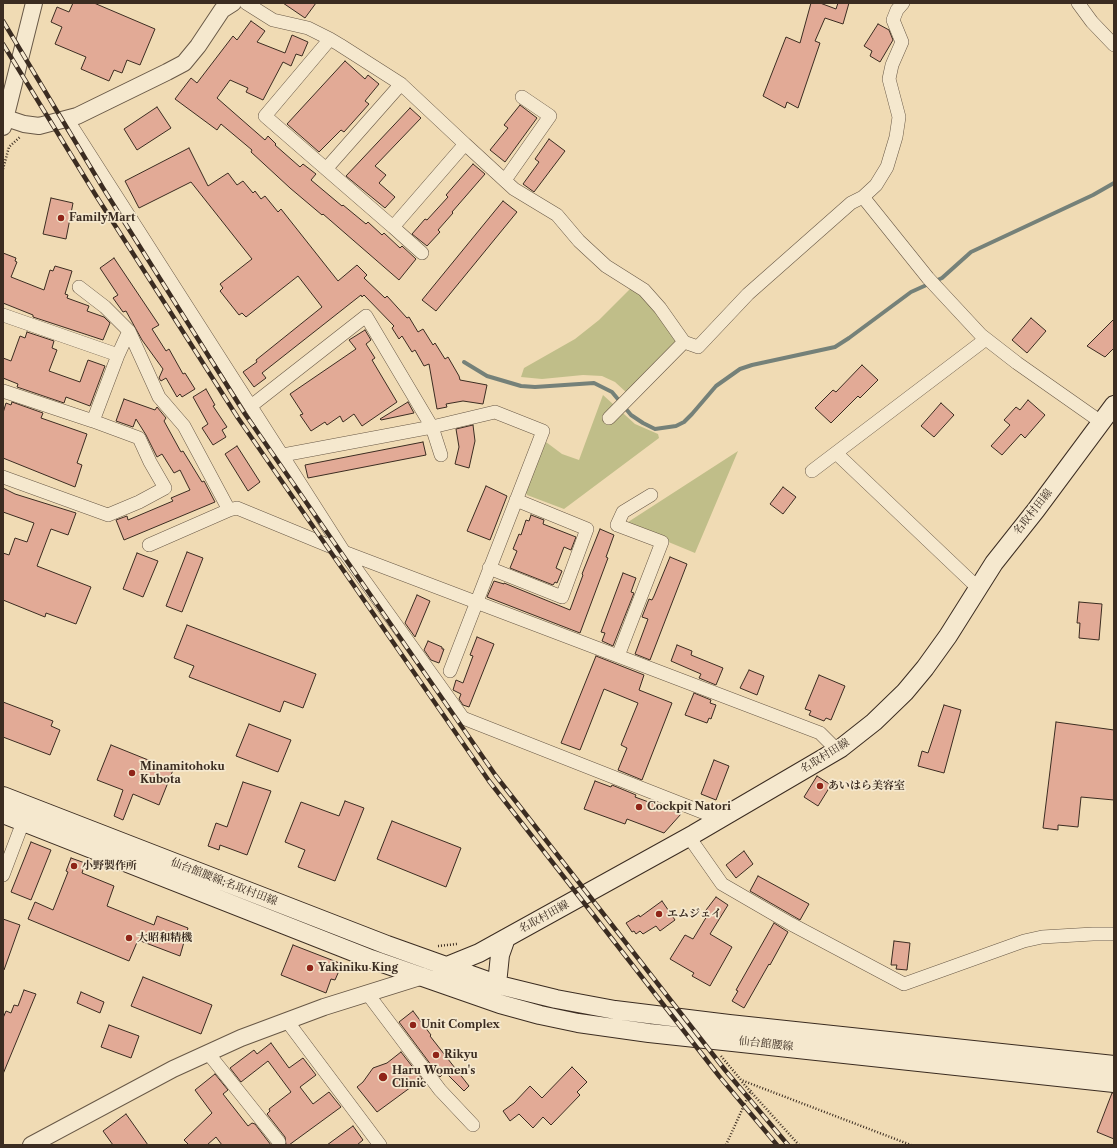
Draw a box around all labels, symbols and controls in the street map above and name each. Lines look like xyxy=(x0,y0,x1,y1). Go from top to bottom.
place label: FamilyMart xyxy=(69,211,135,225)
marker: FamilyMart xyxy=(56,213,66,223)
street label: 名取村田線 xyxy=(1011,486,1055,538)
street label: 名取村田線 xyxy=(798,736,852,776)
place label: Minamitohoku Kubota xyxy=(140,760,225,786)
marker: Minamitohoku Kubota xyxy=(127,768,137,778)
place label: あいはら美容室 xyxy=(828,779,905,793)
marker: あいはら美容室 xyxy=(815,781,825,791)
place label: Cockpit Natori xyxy=(647,800,731,814)
marker: Cockpit Natori xyxy=(634,802,644,812)
street label: 仙台館腰線;名取村田線 xyxy=(169,856,279,908)
place label: 小野製作所 xyxy=(82,859,137,873)
marker: 小野製作所 xyxy=(69,861,79,871)
street label: 名取村田線 xyxy=(517,898,571,936)
place label: エムジェイ xyxy=(667,907,722,921)
marker: エムジェイ xyxy=(654,909,664,919)
place label: 大昭和精機 xyxy=(137,931,192,945)
marker: 大昭和精機 xyxy=(124,933,134,943)
place label: Yakiniku King xyxy=(318,961,398,975)
marker: Yakiniku King xyxy=(305,963,315,973)
place label: Unit Complex xyxy=(421,1018,500,1032)
marker: Unit Complex xyxy=(408,1020,418,1030)
street label: 仙台館腰線 xyxy=(738,1035,794,1053)
place label: Rikyu xyxy=(444,1048,478,1062)
marker: Rikyu xyxy=(431,1050,441,1060)
place label: Haru Women's Clinic xyxy=(392,1064,475,1090)
marker: Haru Women's Clinic xyxy=(377,1071,389,1083)

